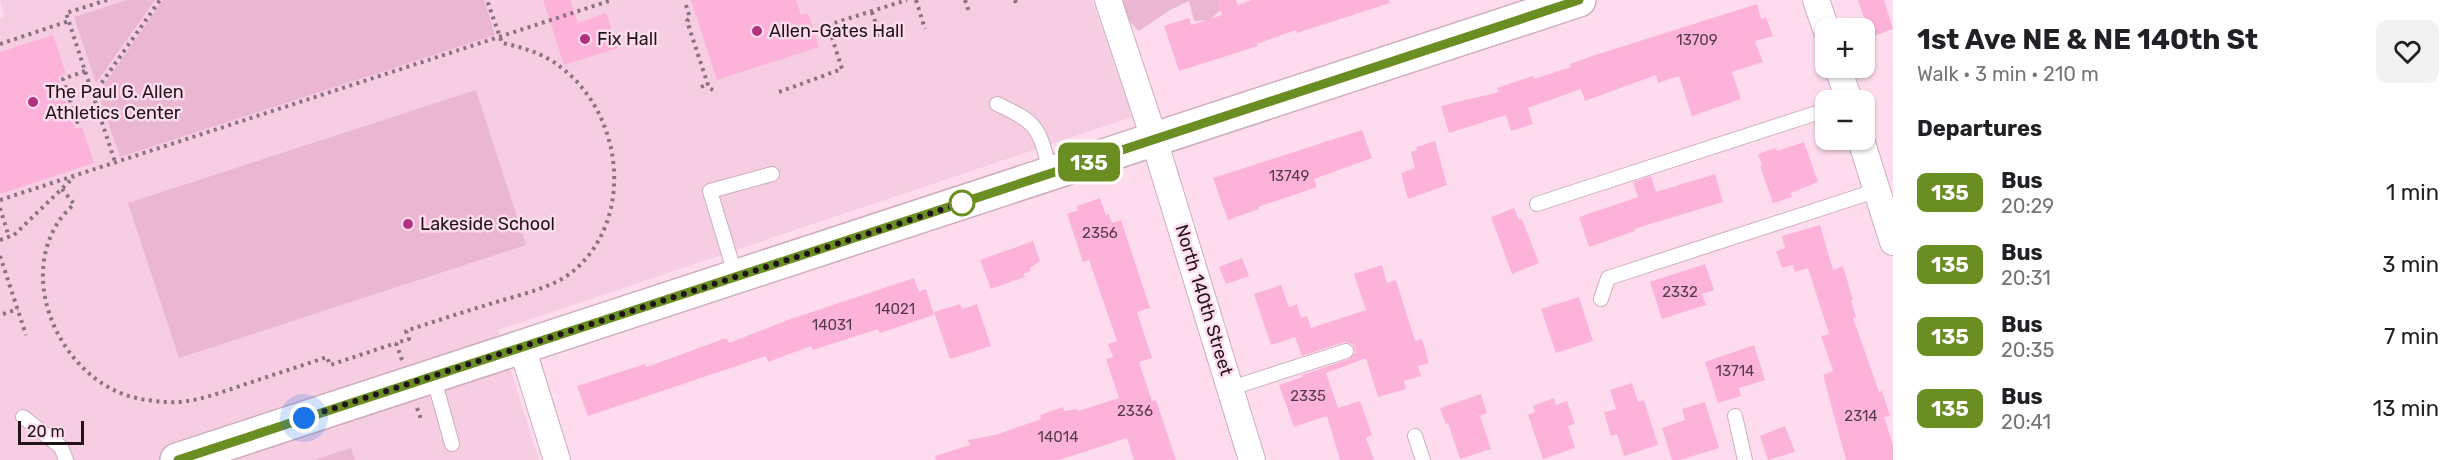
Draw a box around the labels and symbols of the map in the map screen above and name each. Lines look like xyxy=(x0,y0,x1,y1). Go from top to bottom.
place label: Allen-Gates Hall xyxy=(769,20,904,42)
marker: Allen-Gates Hall xyxy=(750,24,764,38)
place label: Fix Hall xyxy=(597,28,658,50)
house number: 13709 xyxy=(1676,31,1718,49)
marker: Fix Hall xyxy=(578,32,592,46)
place label: The Paul G. Allen Athletics Center xyxy=(45,81,184,124)
marker: The Paul G. Allen Athletics Center xyxy=(26,95,40,109)
line badge: 135 xyxy=(1054,142,1124,182)
house number: 13749 xyxy=(1269,167,1309,185)
unlabelled marker xyxy=(949,190,975,216)
place label: Lakeside School xyxy=(420,213,555,235)
marker: Lakeside School xyxy=(401,217,415,231)
street label: North 140th Street xyxy=(1171,222,1237,378)
house number: 2356 xyxy=(1082,224,1118,242)
house number: 2332 xyxy=(1662,283,1698,301)
house number: 14021 xyxy=(875,300,915,318)
house number: 14031 xyxy=(812,316,852,334)
house number: 13714 xyxy=(1716,362,1754,380)
house number: 2335 xyxy=(1290,387,1326,405)
house number: 2336 xyxy=(1117,402,1153,420)
your location xyxy=(289,403,319,433)
house number: 2314 xyxy=(1844,407,1878,425)
scale bar xyxy=(18,418,84,446)
house number: 14014 xyxy=(1038,428,1079,446)

